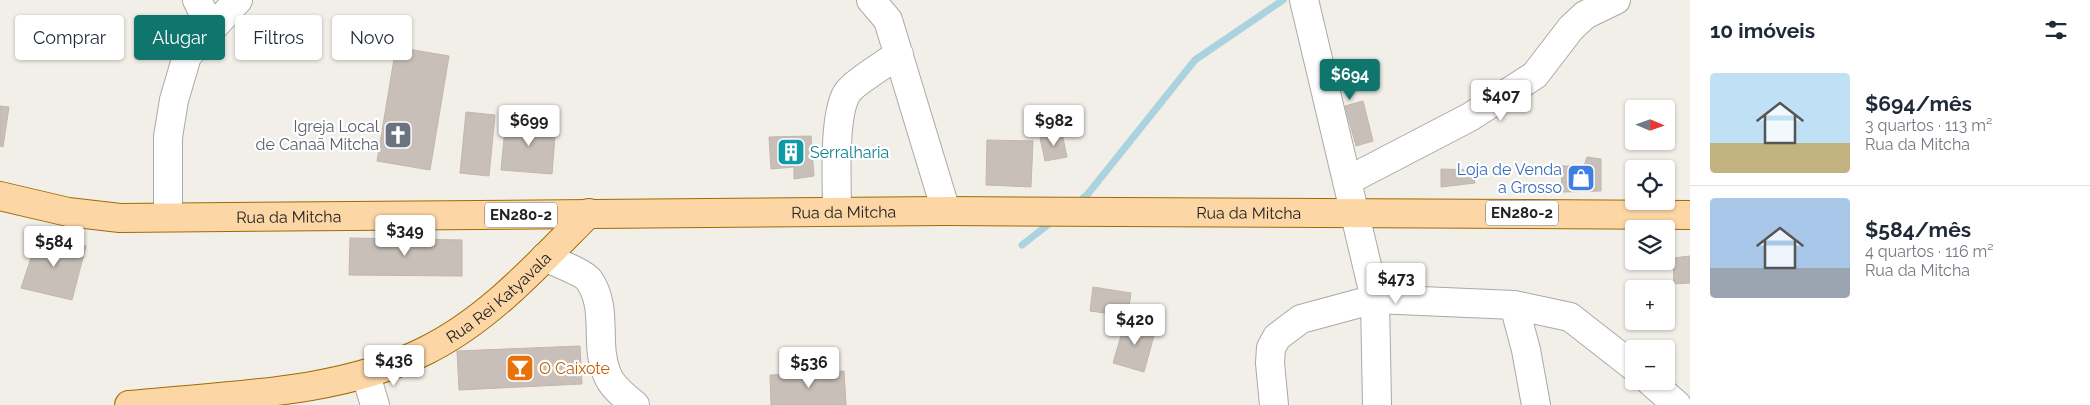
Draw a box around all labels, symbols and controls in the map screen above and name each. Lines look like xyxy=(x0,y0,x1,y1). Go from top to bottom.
chip: Comprar xyxy=(15,15,124,60)
chip: Alugar xyxy=(134,15,225,60)
chip: Filtros xyxy=(235,15,322,60)
chip: Novo xyxy=(332,15,412,60)
icon: filters xyxy=(2042,16,2070,44)
text: 10 imóveis xyxy=(1710,18,1815,43)
pin: $694 xyxy=(1320,58,1380,101)
text: $694 xyxy=(1331,65,1369,84)
pin: $407 xyxy=(1471,80,1531,122)
text: $407 xyxy=(1482,86,1520,105)
text: $694/mês xyxy=(1865,91,1972,116)
icon: home xyxy=(1750,93,1810,153)
north arrow xyxy=(1625,100,1675,150)
map controls xyxy=(1625,100,1675,390)
pin: $699 xyxy=(499,104,559,147)
pin: $982 xyxy=(1024,104,1084,147)
text: $699 xyxy=(510,111,548,130)
text: $982 xyxy=(1035,111,1073,130)
text: 3 quartos · 113 m² xyxy=(1865,116,1992,135)
place label: Igreja Local de Canaã Mitcha xyxy=(255,117,380,154)
church icon: Igreja Local de Canaã Mitcha xyxy=(383,120,413,150)
text: Rua da Mitcha xyxy=(1865,135,1970,154)
building icon: Serralharia xyxy=(776,137,806,167)
place label: Serralharia xyxy=(810,143,889,162)
place label: Loja de Venda a Grosso xyxy=(1457,160,1562,197)
button: locate xyxy=(1625,160,1675,210)
shop icon: Loja de Venda a Grosso xyxy=(1566,163,1596,193)
road number: EN280-2 xyxy=(1486,200,1558,226)
road number: EN280-2 xyxy=(485,202,557,228)
street label: Rua da Mitcha xyxy=(791,202,896,222)
street label: Rua da Mitcha xyxy=(1196,203,1301,223)
street label: Rua da Mitcha xyxy=(236,207,341,227)
pin: $349 xyxy=(375,214,435,257)
text: $584/mês xyxy=(1865,217,1971,242)
icon: home xyxy=(1750,218,1810,278)
button: layers xyxy=(1625,220,1675,270)
text: $349 xyxy=(386,221,424,240)
pin: $584 xyxy=(24,226,84,268)
text: $584 xyxy=(35,232,73,251)
text: 4 quartos · 116 m² xyxy=(1865,242,1994,261)
street label: Rua Rei Katyavala xyxy=(443,248,555,347)
text: Rua da Mitcha xyxy=(1865,261,1970,280)
pin: $473 xyxy=(1366,262,1426,305)
text: $473 xyxy=(1377,269,1415,288)
button: + xyxy=(1625,280,1675,330)
pin: $420 xyxy=(1105,304,1165,346)
text: $420 xyxy=(1116,310,1154,329)
button: − xyxy=(1625,340,1675,390)
pin: $436 xyxy=(364,344,424,387)
pin: $536 xyxy=(779,346,839,389)
text: $436 xyxy=(375,351,413,370)
bar icon: O Caixote xyxy=(505,353,535,383)
text: $536 xyxy=(790,353,828,372)
place label: O Caixote xyxy=(539,359,610,378)

